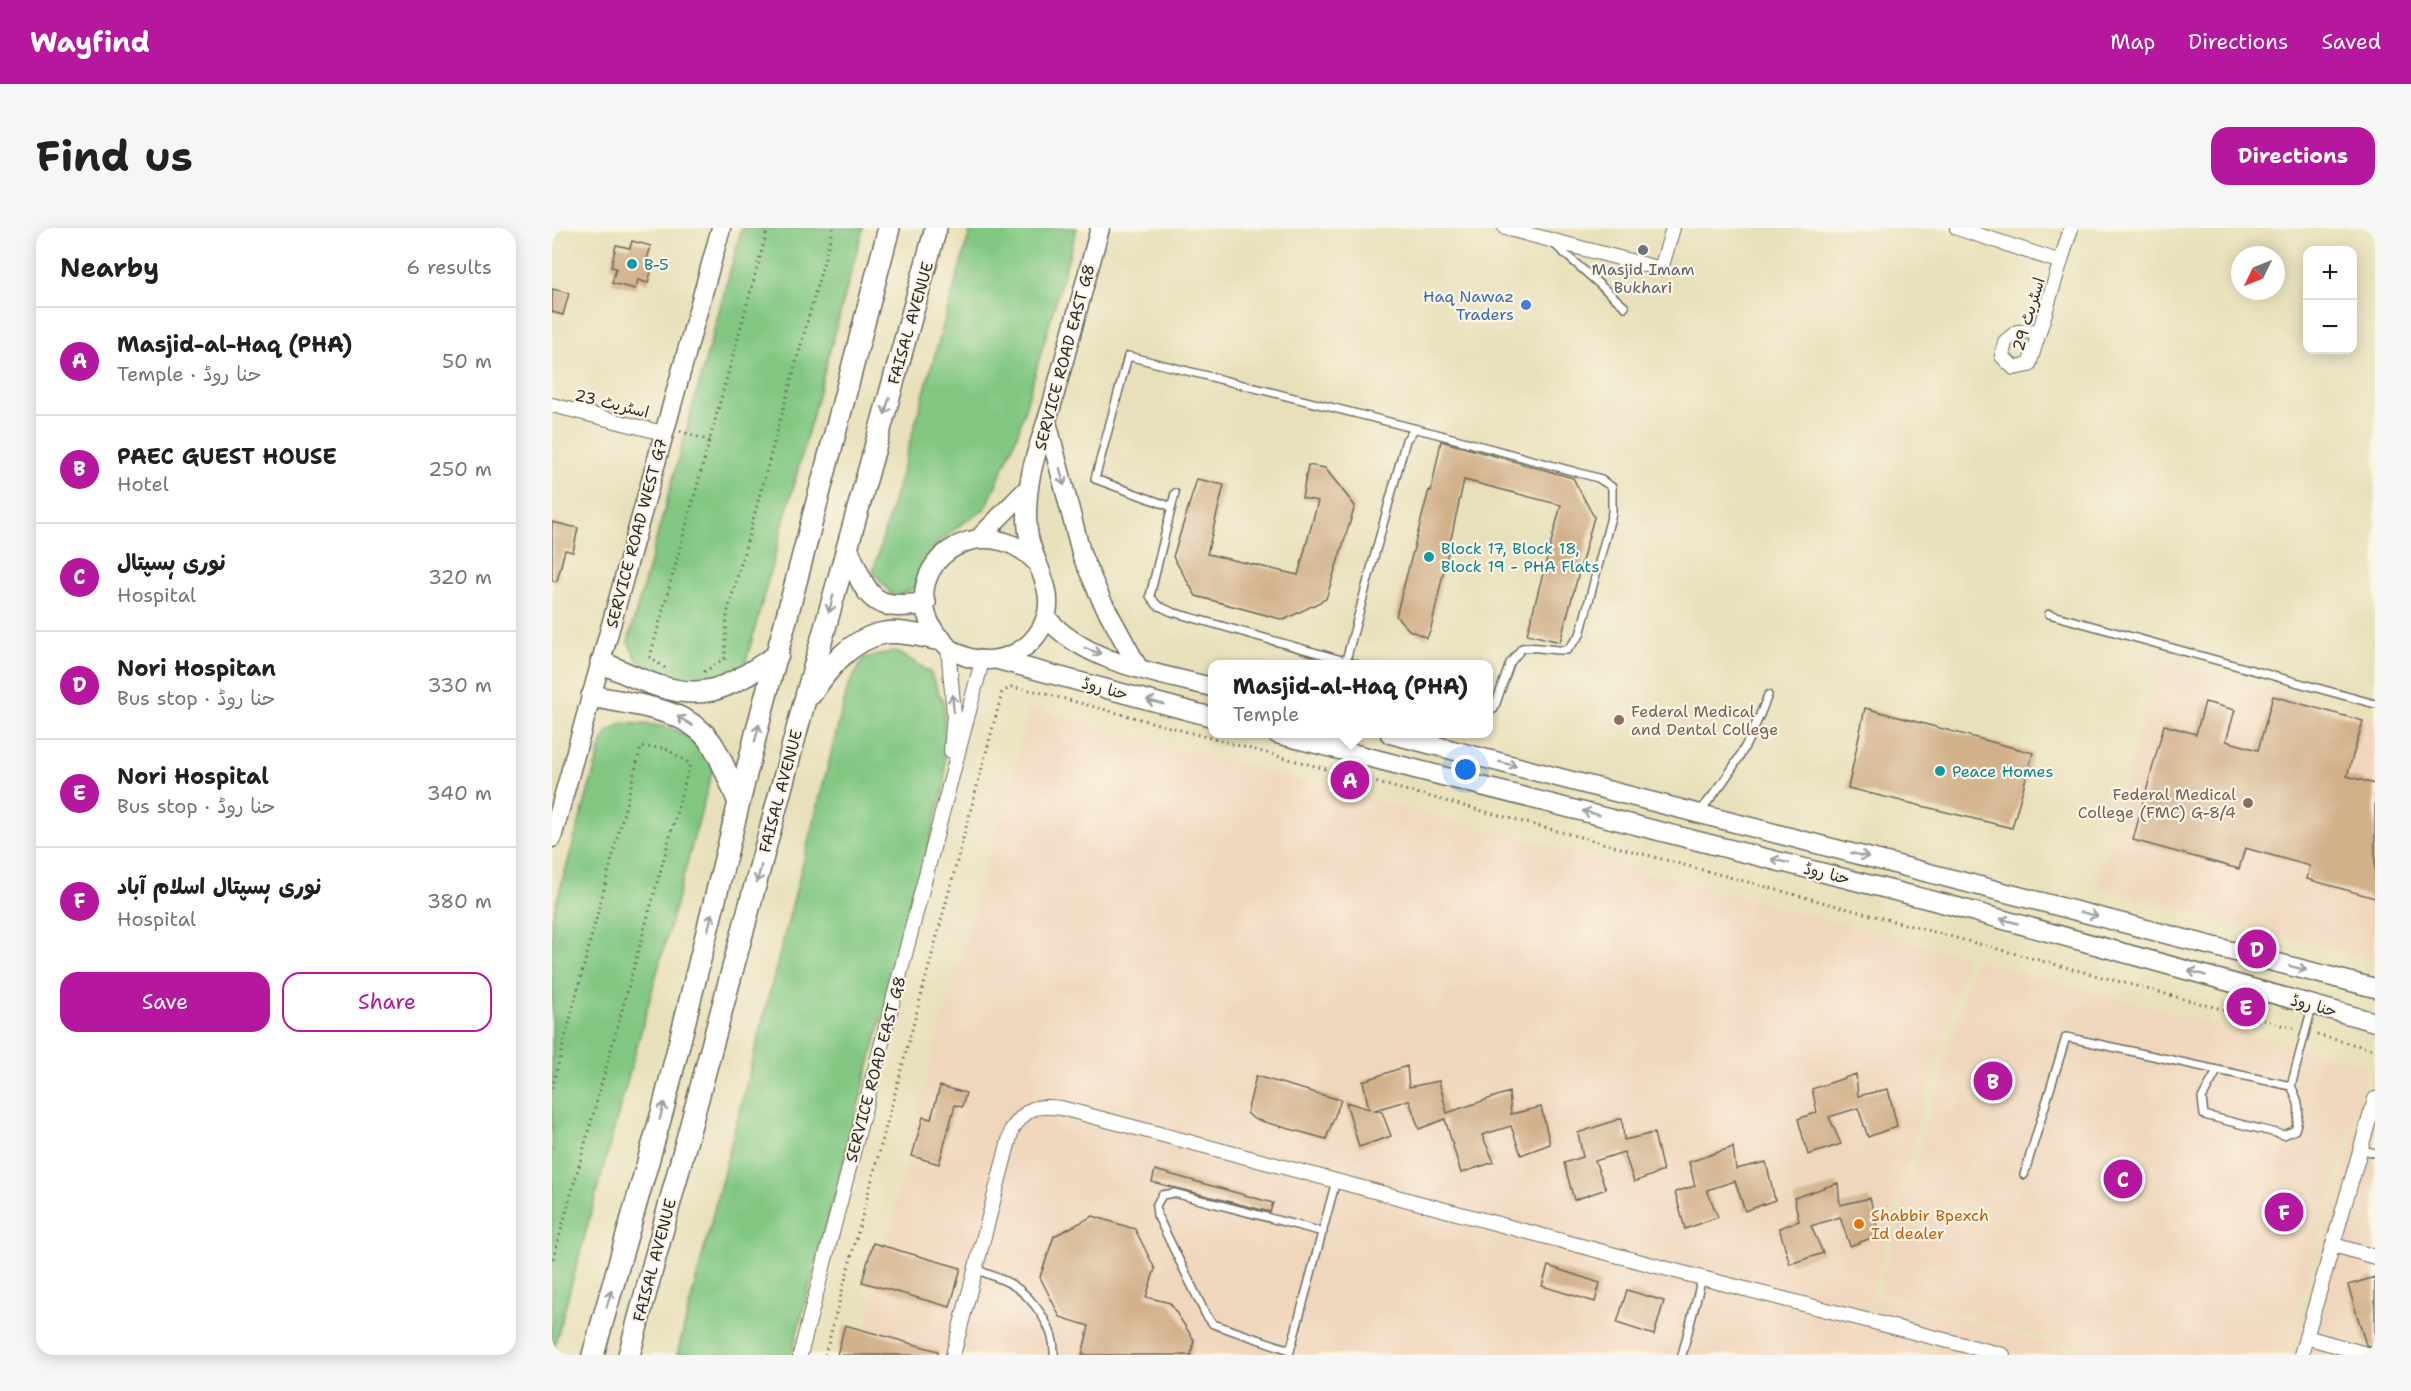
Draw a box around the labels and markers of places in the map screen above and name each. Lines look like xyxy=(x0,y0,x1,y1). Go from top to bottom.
marker: Masjid Imam Bukhari xyxy=(1636,243,1650,257)
place label: B-5 xyxy=(644,254,669,275)
marker: B-5 xyxy=(625,257,639,271)
place label: Masjid Imam Bukhari xyxy=(1592,259,1695,298)
place label: Haq Nawaz Traders xyxy=(1423,286,1514,325)
marker: Haq Nawaz Traders xyxy=(1519,298,1533,312)
place label: Block 17, Block 18, Block 19 - PHA Flats xyxy=(1441,538,1599,577)
marker: Block 17, Block 18, Block 19 - PHA Flats xyxy=(1422,550,1436,564)
place label: Federal Medical and Dental College xyxy=(1631,701,1778,740)
marker: Federal Medical and Dental College xyxy=(1612,713,1626,727)
pin: A xyxy=(1330,758,1370,802)
place label: Peace Homes xyxy=(1952,761,2053,782)
marker: Peace Homes xyxy=(1933,764,1947,778)
place label: Federal Medical College (FMC) G-8/4 xyxy=(2078,784,2236,823)
marker: Federal Medical College (FMC) G-8/4 xyxy=(2241,796,2255,810)
pin: D xyxy=(2238,926,2276,972)
pin: E xyxy=(2226,984,2266,1030)
pin: B xyxy=(1974,1058,2012,1104)
pin: C xyxy=(2104,1156,2142,1202)
pin: F xyxy=(2264,1190,2304,1234)
place label: Shabbir Bpexch Id dealer xyxy=(1871,1205,1989,1244)
marker: Shabbir Bpexch Id dealer xyxy=(1852,1217,1866,1231)

